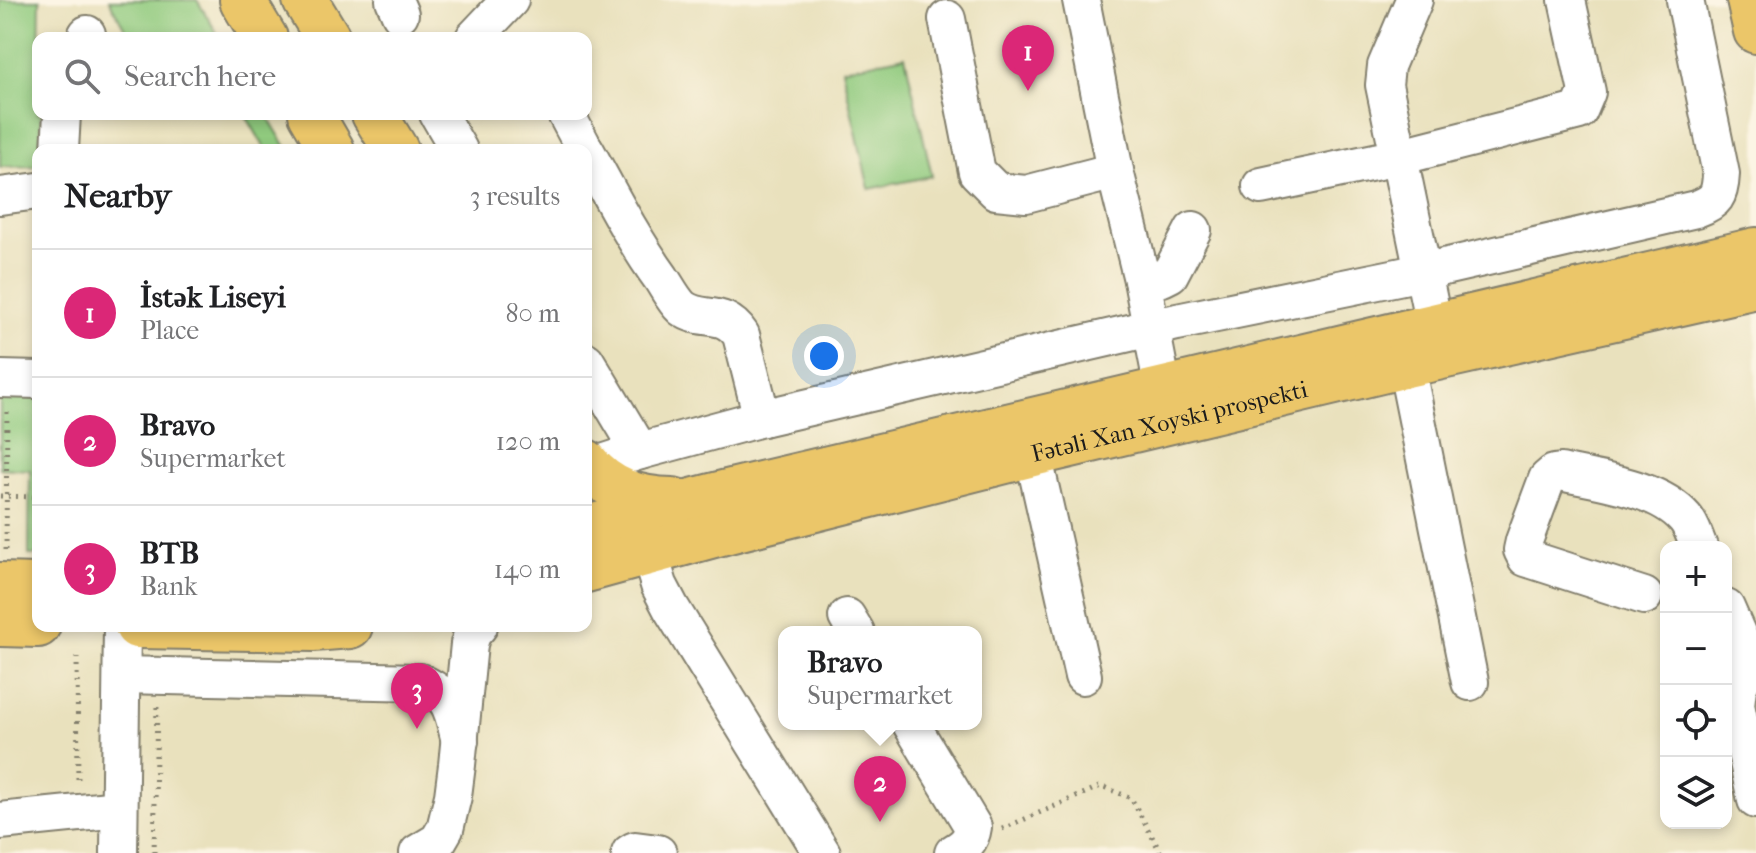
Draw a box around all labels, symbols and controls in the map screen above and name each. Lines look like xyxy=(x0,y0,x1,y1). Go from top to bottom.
pin: 1 xyxy=(1002,25,1054,91)
search box xyxy=(32,32,592,120)
icon: search xyxy=(60,54,104,98)
text: Search here xyxy=(124,59,276,94)
text: Nearby xyxy=(64,176,171,216)
text: 3 results xyxy=(470,181,560,212)
text: İstək Liseyi xyxy=(140,280,286,315)
text: 1 xyxy=(85,298,95,329)
text: 80 m xyxy=(505,298,560,329)
text: Place xyxy=(140,315,199,346)
your location xyxy=(804,336,844,376)
street label: Fətəli Xan Xoyski prospekti xyxy=(1028,375,1310,468)
text: Bravo xyxy=(140,408,215,443)
text: 2 xyxy=(83,426,97,457)
text: 120 m xyxy=(496,426,560,457)
text: Supermarket xyxy=(140,443,286,474)
text: BTB xyxy=(140,536,199,571)
map controls xyxy=(1660,541,1732,829)
button: + xyxy=(1660,541,1732,613)
text: 3 xyxy=(85,554,95,585)
text: 140 m xyxy=(494,554,560,585)
text: Bank xyxy=(140,571,197,602)
button: − xyxy=(1660,613,1732,685)
popup xyxy=(778,626,982,730)
text: Bravo xyxy=(807,645,882,680)
pin: 3 xyxy=(391,663,443,729)
text: Supermarket xyxy=(807,680,953,711)
button: locate xyxy=(1660,685,1732,757)
pin: 2 xyxy=(854,756,906,822)
button: layers xyxy=(1660,757,1732,829)

